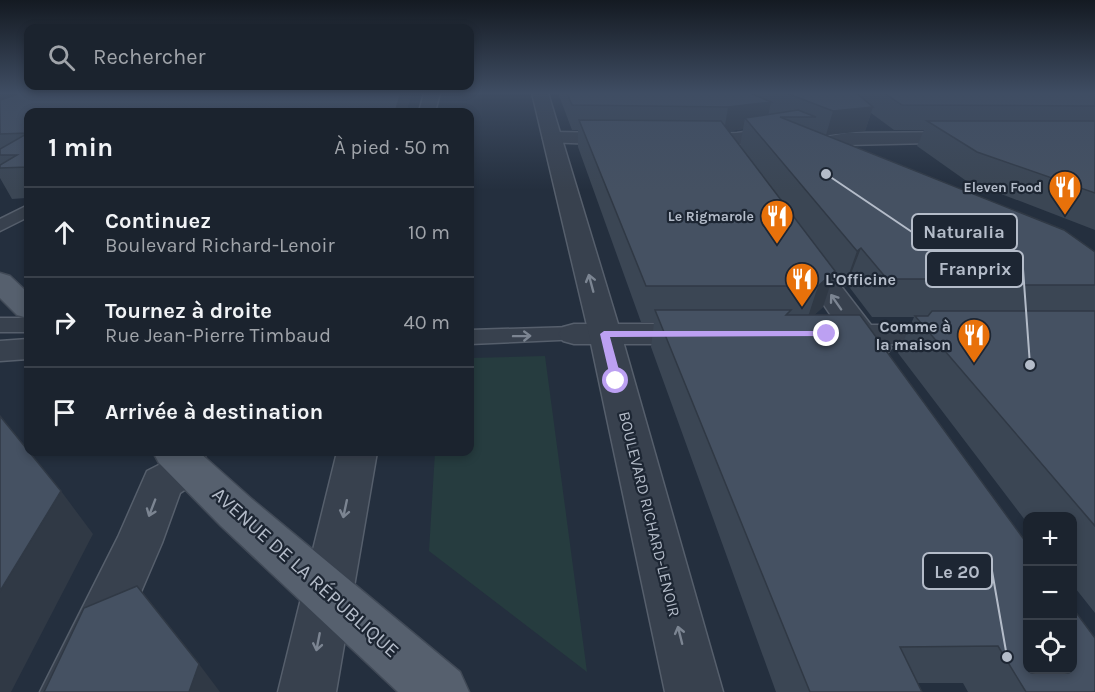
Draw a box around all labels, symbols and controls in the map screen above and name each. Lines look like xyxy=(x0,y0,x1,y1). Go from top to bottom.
search box xyxy=(24,24,474,90)
icon: search xyxy=(45,41,78,74)
text: Rechercher xyxy=(93,44,206,70)
text: 1 min xyxy=(48,132,113,163)
text: À pied · 50 m xyxy=(334,136,450,159)
restaurant icon: Eleven Food xyxy=(1047,169,1083,216)
place label: Eleven Food xyxy=(964,179,1042,196)
restaurant icon: Le Rigmarole xyxy=(759,198,795,245)
text: Continuez xyxy=(105,208,211,234)
place label: Le Rigmarole xyxy=(668,208,754,225)
callout: Naturalia xyxy=(912,214,1017,250)
icon: ahead xyxy=(48,216,81,249)
text: 10 m xyxy=(408,221,450,244)
text: Naturalia xyxy=(923,221,1005,243)
text: Boulevard Richard-Lenoir xyxy=(105,234,335,257)
callout: Franprix xyxy=(926,251,1023,287)
text: Franprix xyxy=(939,258,1011,280)
restaurant icon: L'Officine xyxy=(784,261,820,308)
place label: L'Officine xyxy=(825,270,896,289)
one-way arrow xyxy=(584,274,596,293)
one-way arrow xyxy=(830,294,842,311)
text: Tournez à droite xyxy=(105,298,272,324)
icon: right xyxy=(48,306,81,339)
text: 40 m xyxy=(404,311,450,334)
place label: Comme à la maison xyxy=(875,317,951,354)
restaurant icon: Comme à la maison xyxy=(956,317,992,364)
route end xyxy=(813,320,839,346)
text: Rue Jean-Pierre Timbaud xyxy=(105,324,331,347)
one-way arrow xyxy=(511,330,531,341)
route start xyxy=(602,367,628,393)
icon: arrive xyxy=(48,396,81,429)
text: Arrivée à destination xyxy=(105,399,323,425)
street label: BOULEVARD RICHARD-LENOIR xyxy=(615,409,684,619)
street label: AVENUE DE LA RÉPUBLIQUE xyxy=(208,482,404,662)
one-way arrow xyxy=(146,498,157,517)
one-way arrow xyxy=(339,498,350,518)
map controls xyxy=(1023,512,1077,674)
button: + xyxy=(1023,512,1077,566)
callout: Le 20 xyxy=(923,553,992,589)
text: Le 20 xyxy=(934,561,980,583)
button: − xyxy=(1023,566,1077,620)
button: locate xyxy=(1023,620,1077,674)
one-way arrow xyxy=(673,626,685,645)
one-way arrow xyxy=(312,631,323,651)

